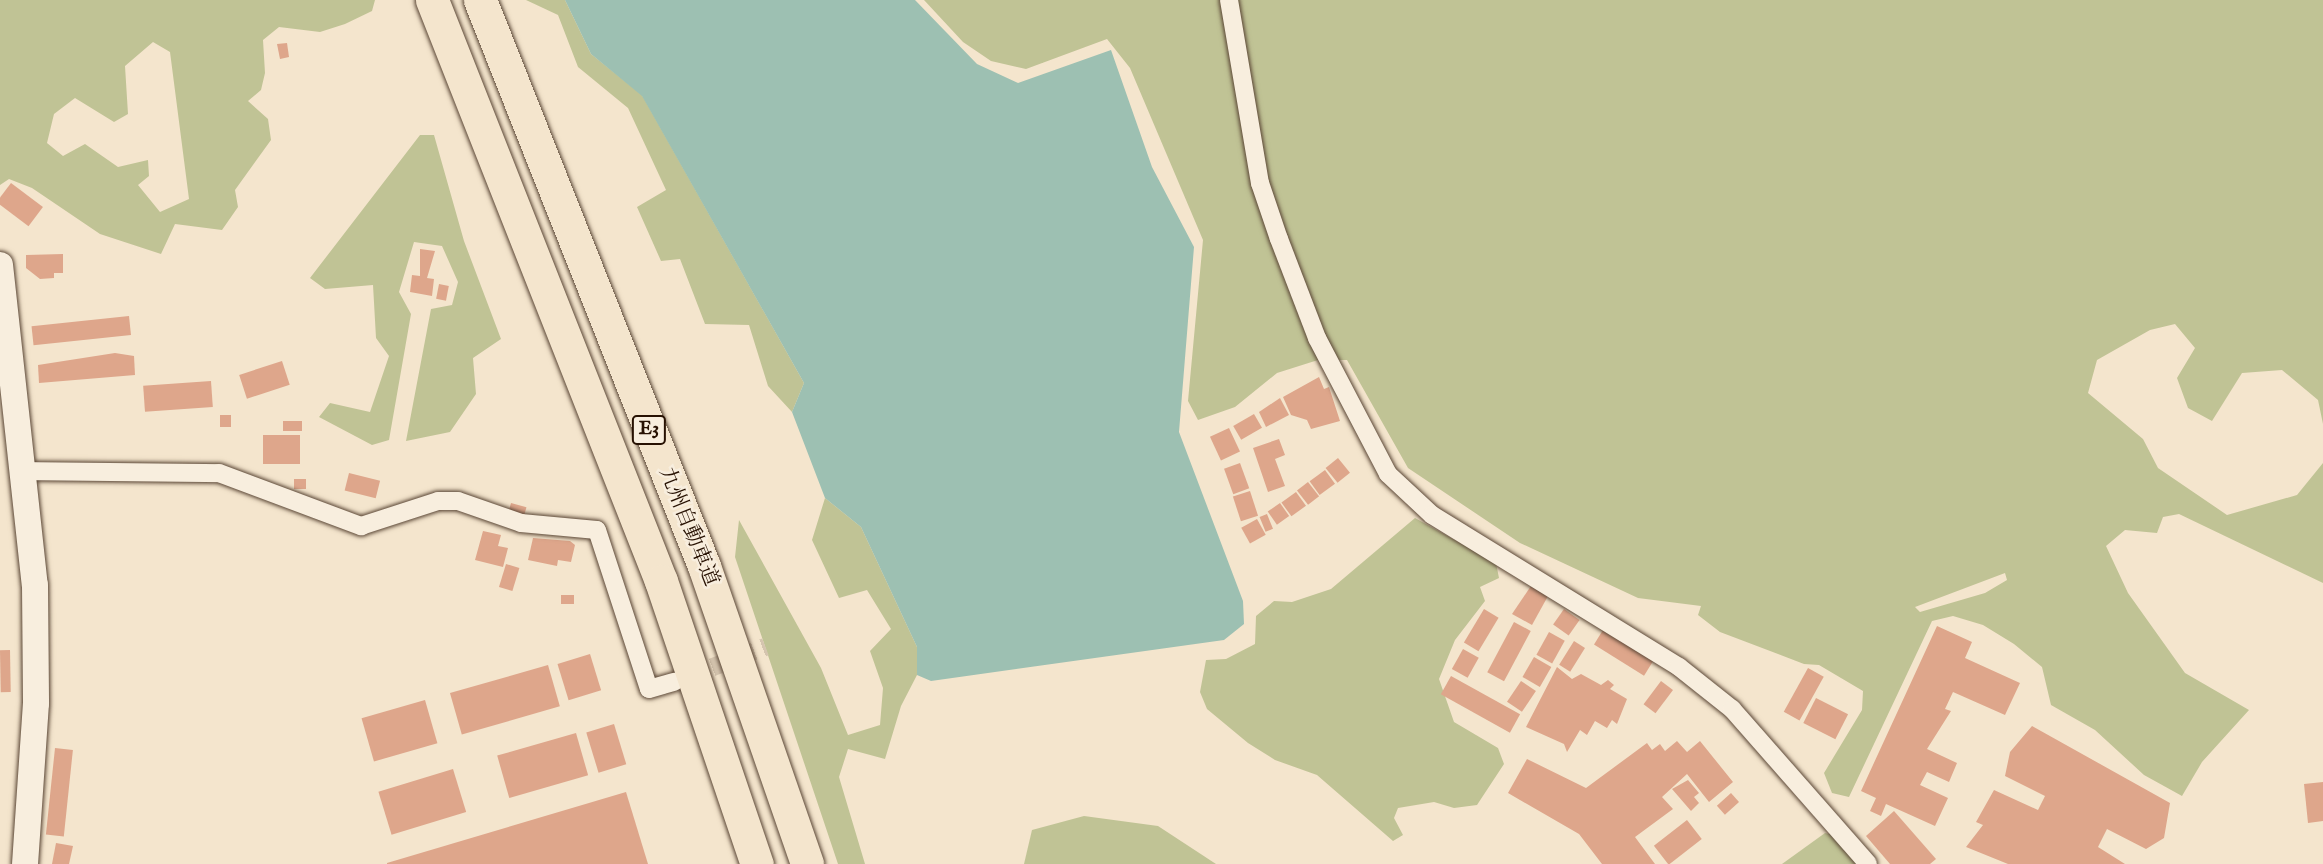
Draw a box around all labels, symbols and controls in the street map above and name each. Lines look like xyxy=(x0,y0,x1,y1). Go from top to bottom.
road number: E3 xyxy=(632,414,666,446)
street label: 九州自動車道 xyxy=(653,464,723,590)

